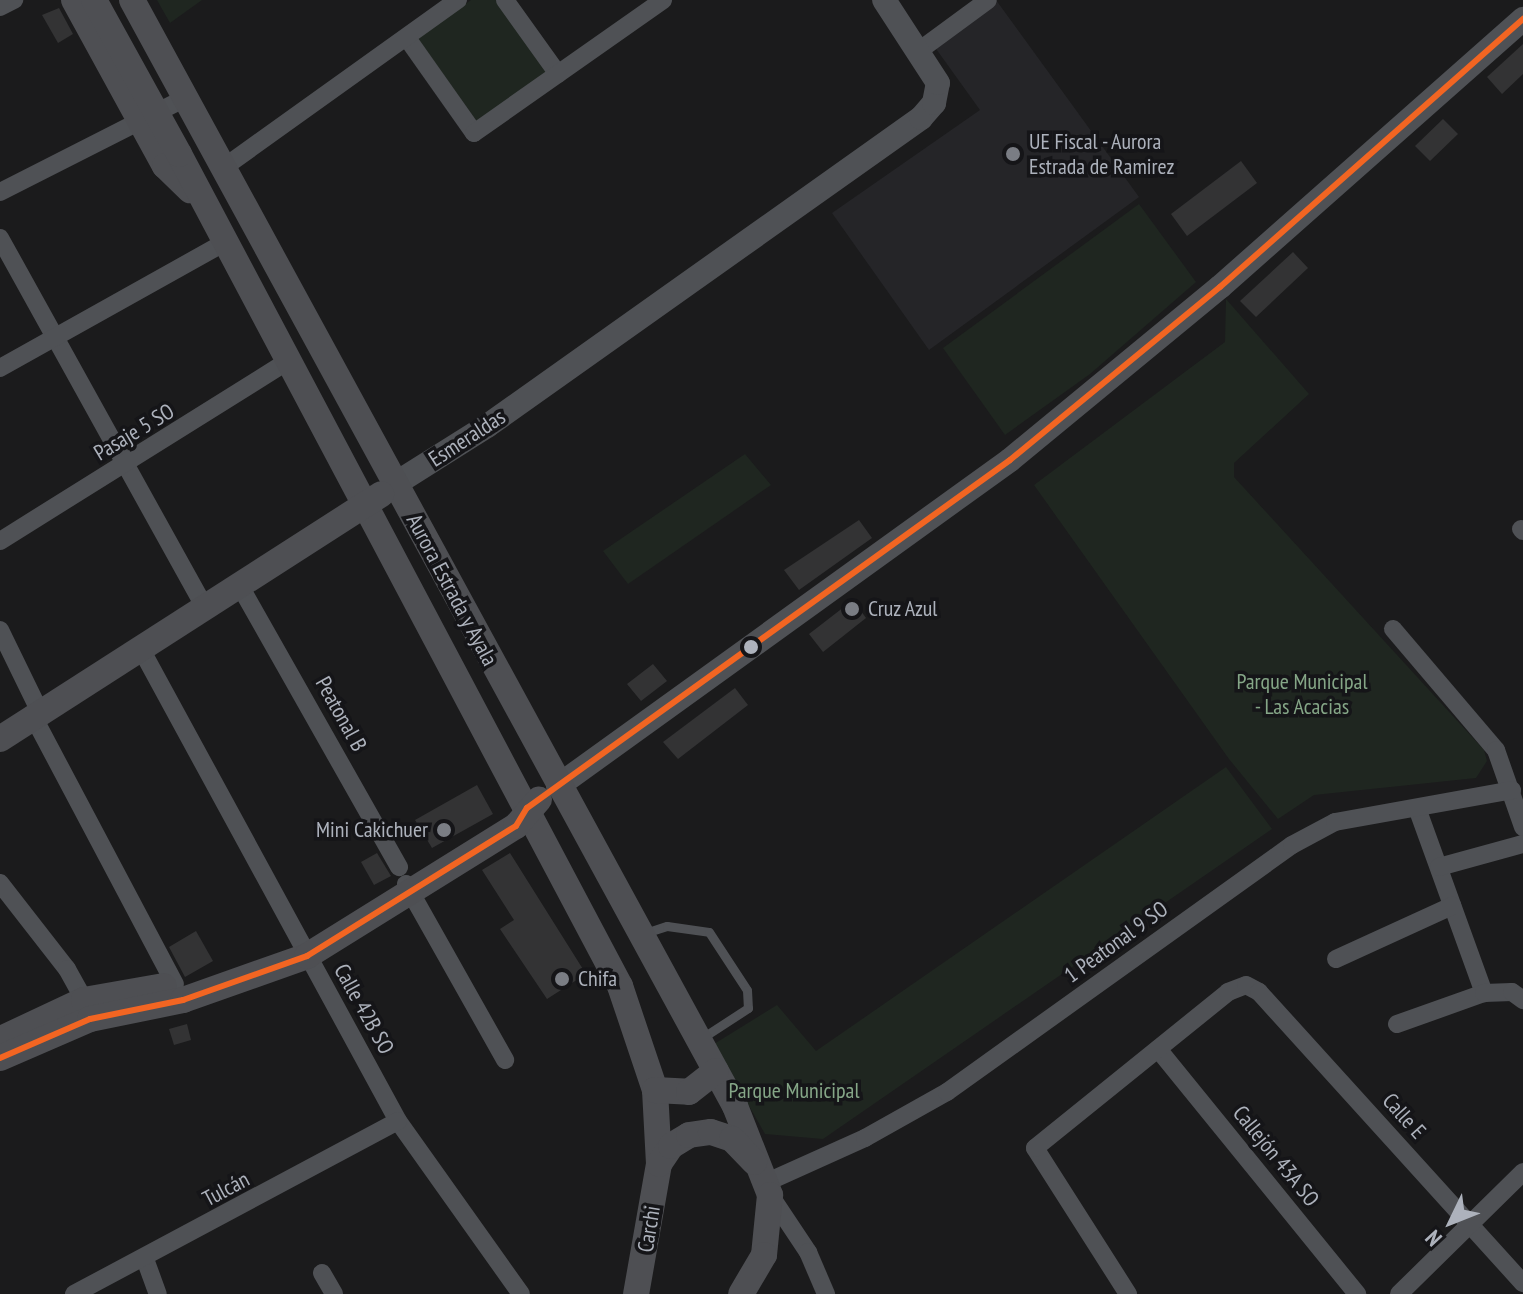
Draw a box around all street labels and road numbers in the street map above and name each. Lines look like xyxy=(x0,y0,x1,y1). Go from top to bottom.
street label: Pasaje 5 SO xyxy=(89,398,179,466)
street label: Esmeraldas xyxy=(424,404,510,472)
street label: Aurora Estrada y Ayala xyxy=(401,509,503,671)
street label: Peatonal B xyxy=(310,672,372,756)
street label: 1 Peatonal 9 SO xyxy=(1059,896,1173,988)
street label: Calle 42B SO xyxy=(328,959,400,1059)
street label: Calle E xyxy=(1377,1088,1431,1144)
street label: Callejón 43A SO xyxy=(1227,1100,1325,1212)
street label: Tulcán xyxy=(198,1166,254,1212)
street label: Carchi xyxy=(632,1204,666,1254)

